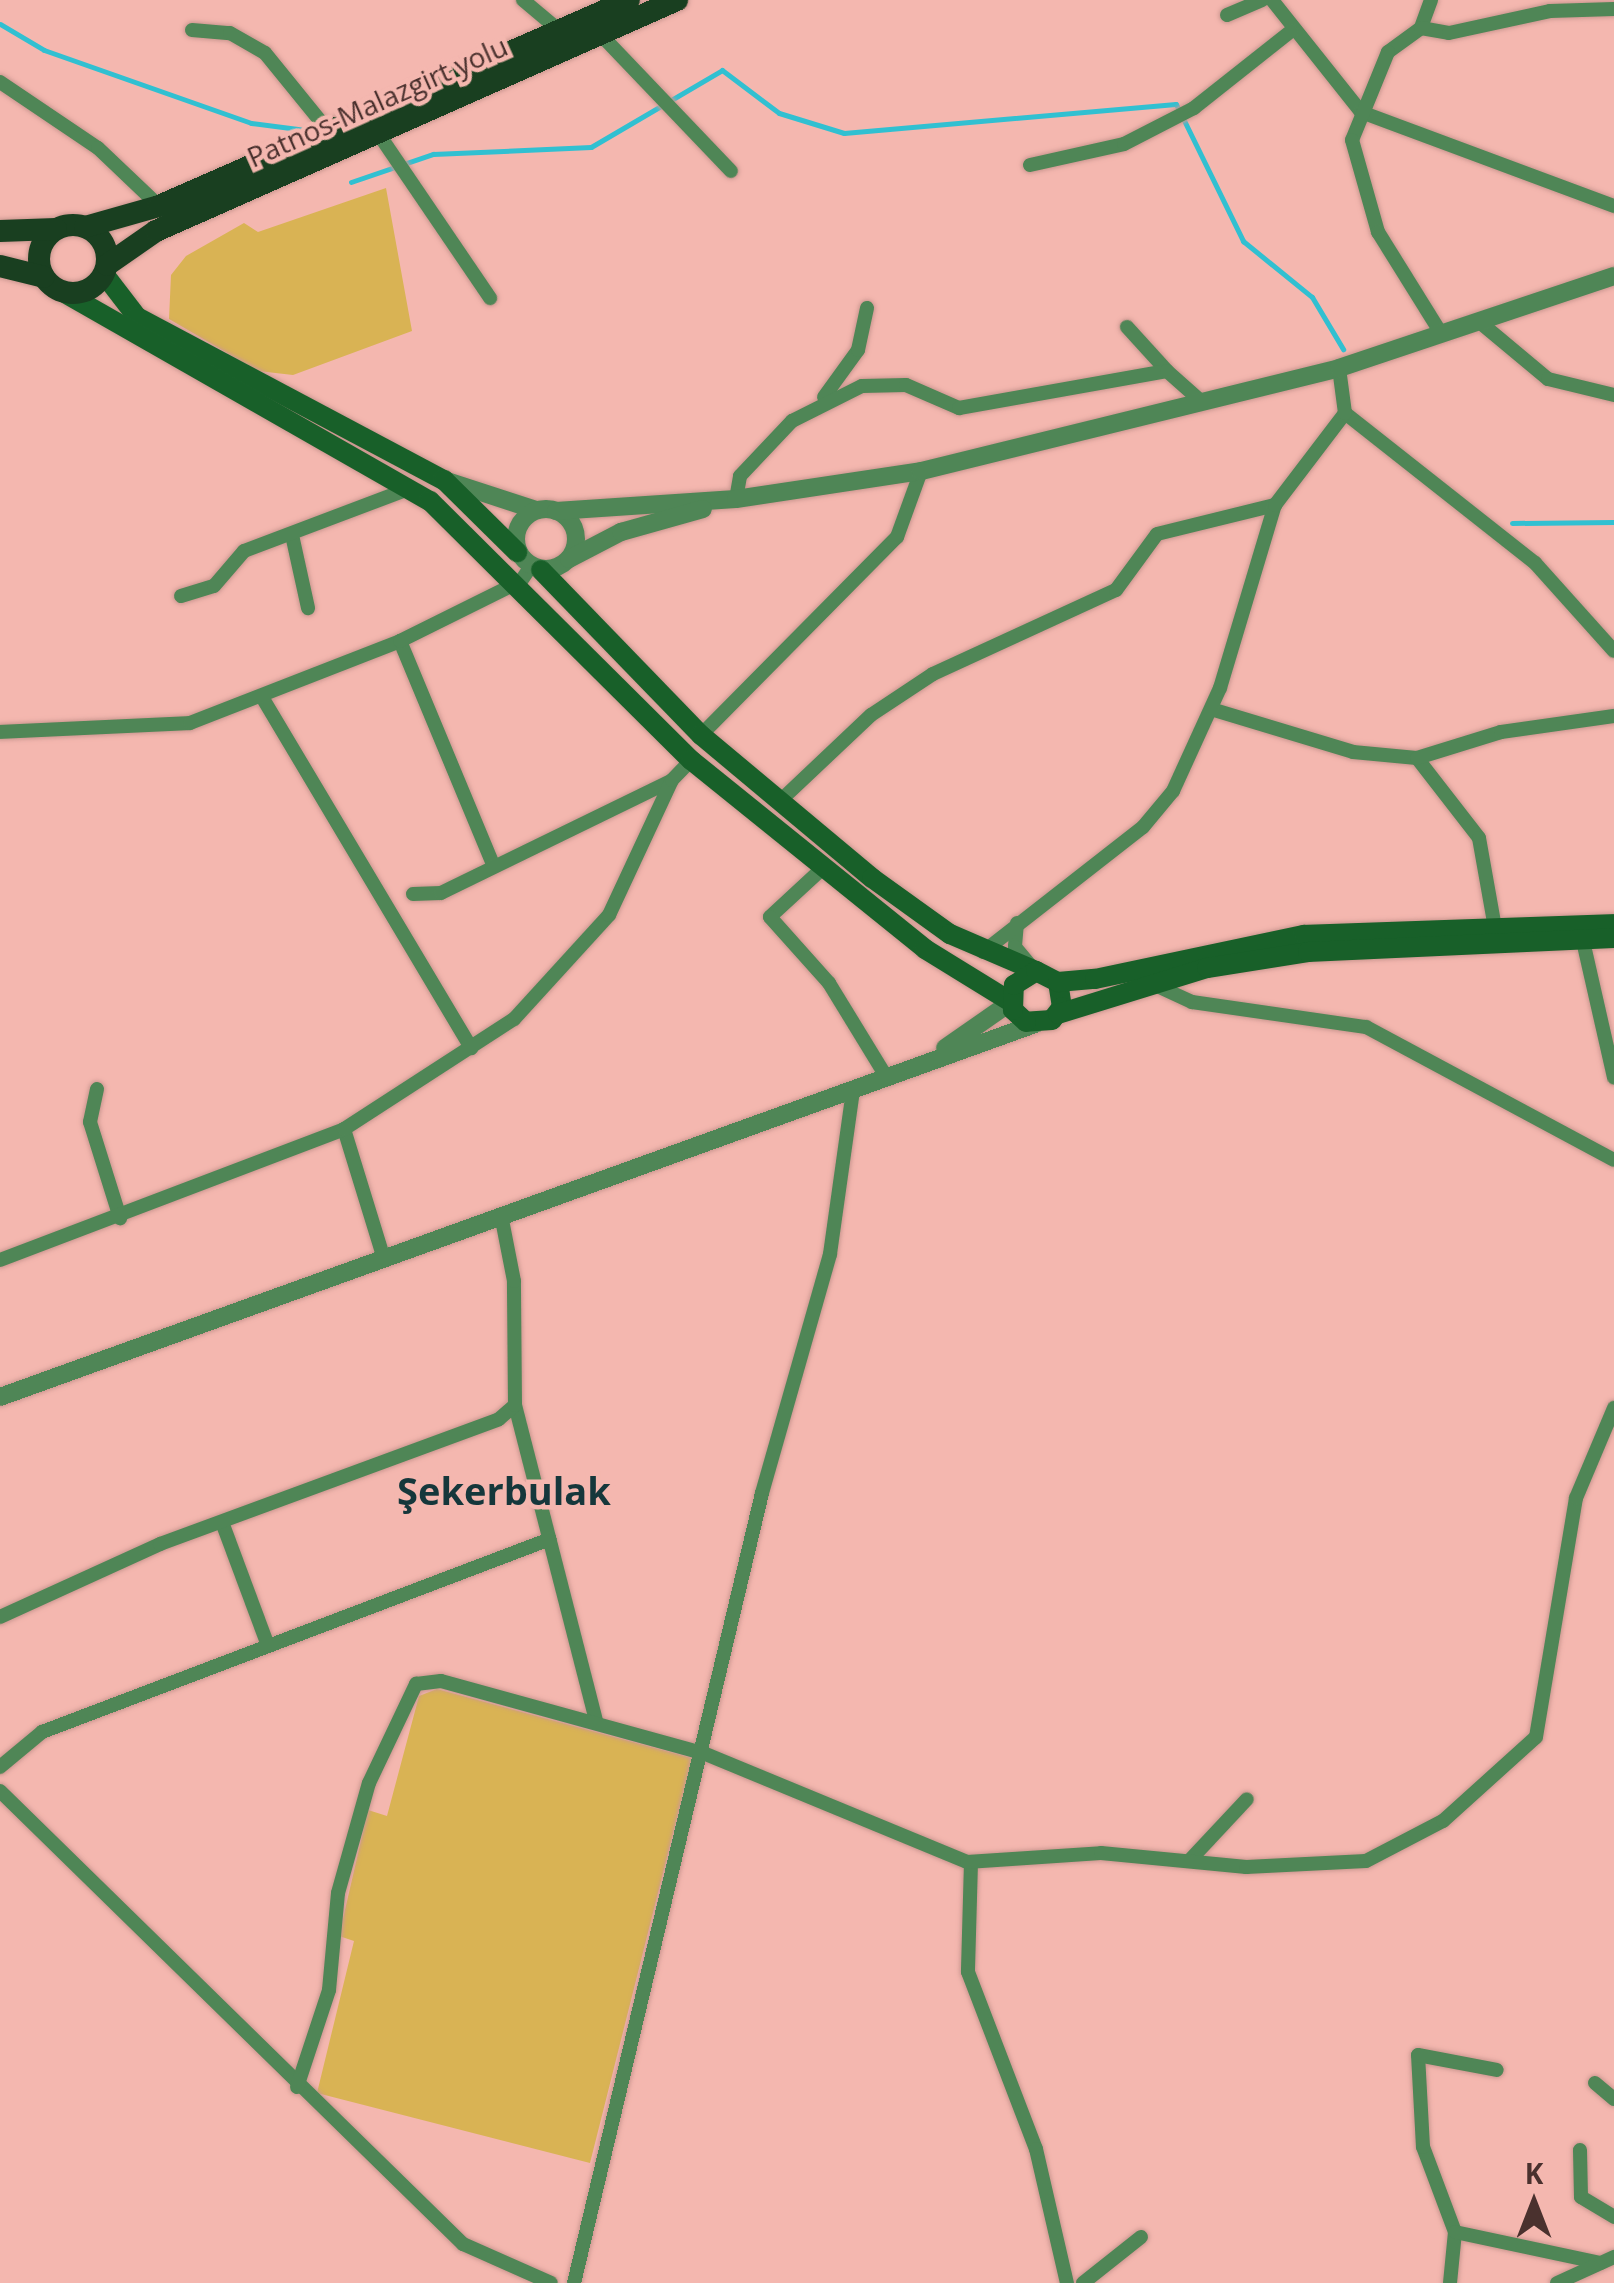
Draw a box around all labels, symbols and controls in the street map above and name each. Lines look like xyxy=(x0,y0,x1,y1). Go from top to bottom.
street label: Patnos-Malazgirt yolu xyxy=(242,28,512,174)
district label: Şekerbulak xyxy=(397,1468,611,1514)
north arrow xyxy=(1484,2153,1584,2253)
text: K xyxy=(1525,2154,1543,2192)

